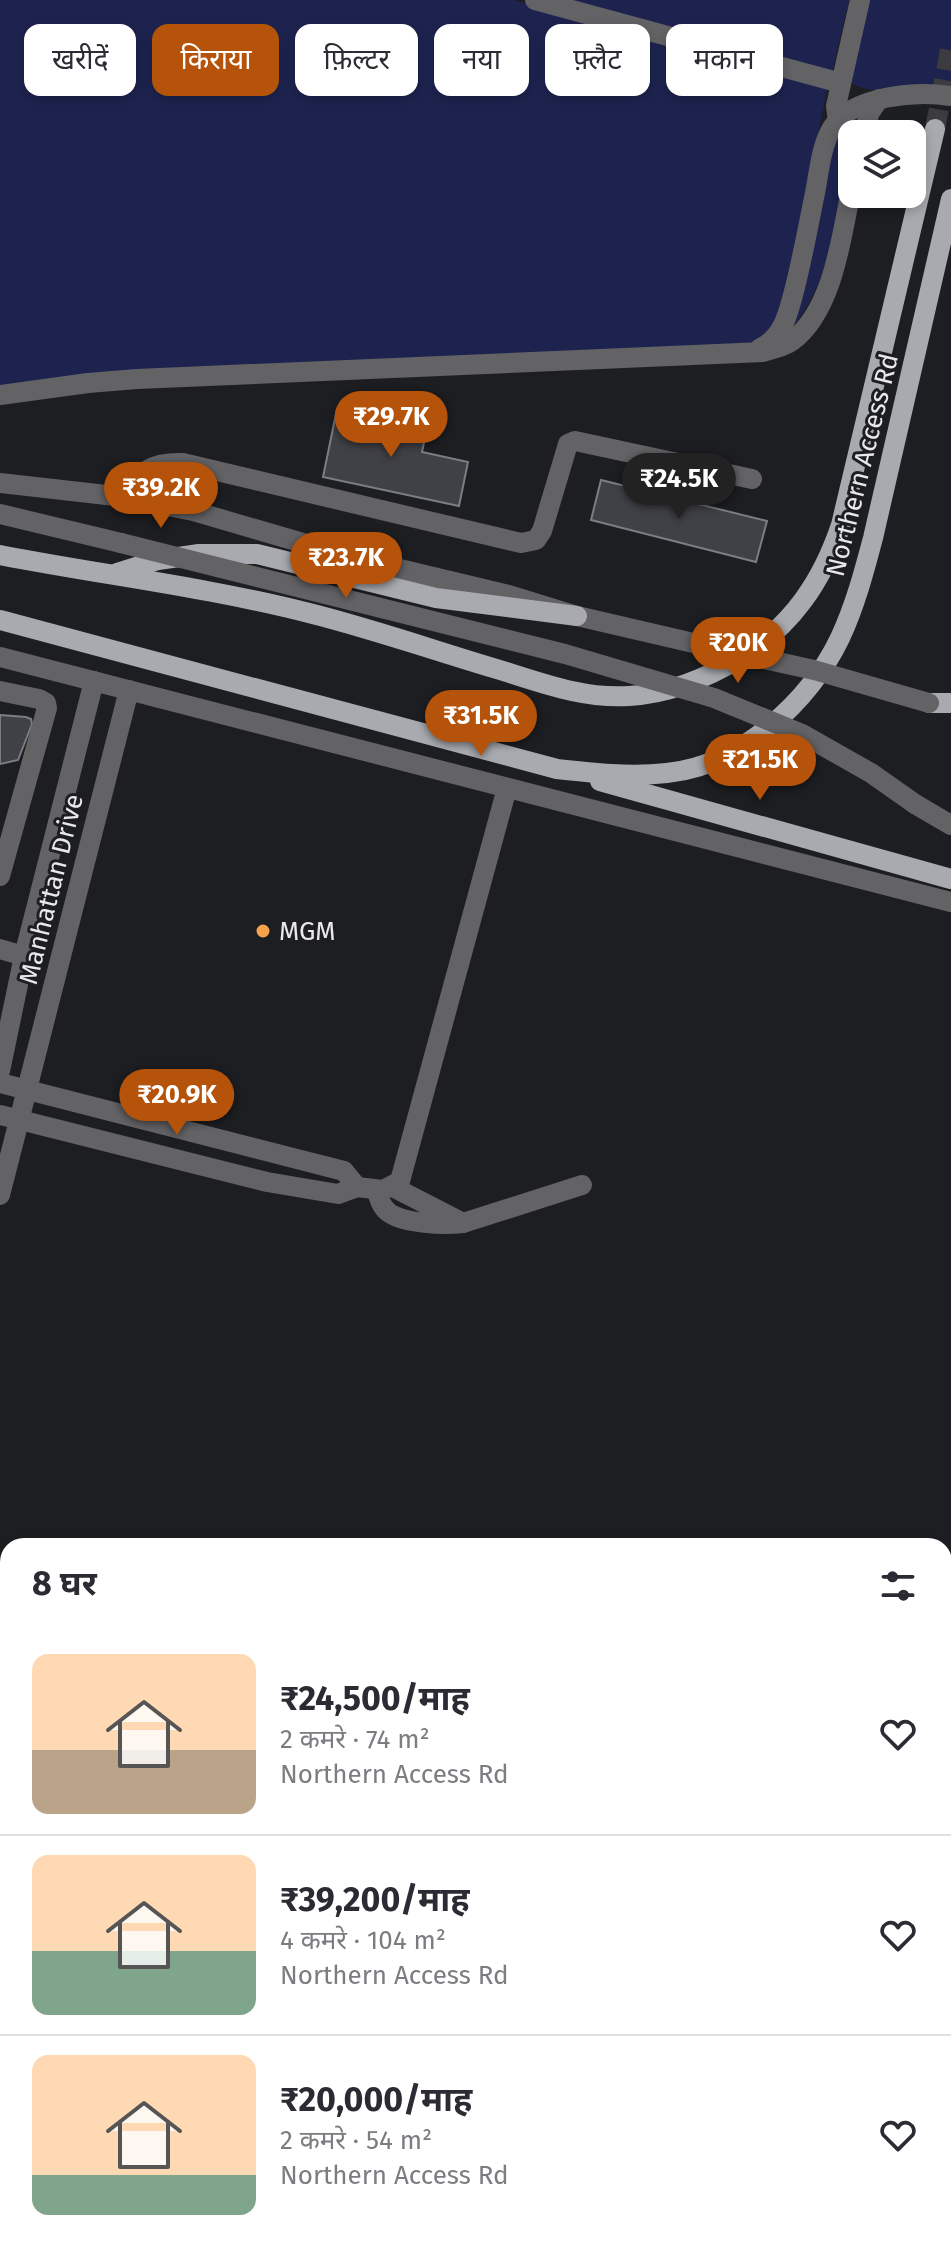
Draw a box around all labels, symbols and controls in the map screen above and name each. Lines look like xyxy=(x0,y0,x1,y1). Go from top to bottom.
chip: खरीदें xyxy=(24,24,136,96)
chip: किराया xyxy=(152,24,279,96)
chip: फ़िल्टर xyxy=(295,24,418,96)
chip: नया xyxy=(434,24,529,96)
chip: फ़्लैट xyxy=(545,24,650,96)
chip: मकान xyxy=(666,24,783,96)
map controls xyxy=(838,120,926,208)
button: layers xyxy=(838,120,926,208)
street label: Northern Access Rd xyxy=(820,350,905,580)
pin: ₹29.7K xyxy=(326,391,456,459)
text: ₹29.7K xyxy=(353,401,429,432)
pin: ₹24.5K xyxy=(614,453,744,521)
pin: ₹39.2K xyxy=(96,462,226,530)
text: ₹24.5K xyxy=(640,463,718,494)
text: ₹39.2K xyxy=(122,472,200,503)
pin: ₹23.7K xyxy=(281,532,411,600)
text: ₹23.7K xyxy=(308,542,384,573)
pin: ₹20K xyxy=(691,617,785,685)
text: ₹20K xyxy=(708,627,768,658)
pin: ₹31.5K xyxy=(416,690,546,758)
text: ₹31.5K xyxy=(443,700,519,731)
pin: ₹21.5K xyxy=(695,734,825,802)
text: ₹21.5K xyxy=(722,744,798,775)
street label: Manhattan Drive xyxy=(13,791,90,987)
place label: MGM xyxy=(279,916,336,947)
marker: MGM xyxy=(254,922,272,940)
pin: ₹20.9K xyxy=(112,1069,242,1137)
text: ₹20.9K xyxy=(137,1079,217,1110)
text: 8 घर xyxy=(32,1563,97,1604)
icon: filters xyxy=(876,1564,920,1608)
text: ₹24,500/माह xyxy=(280,1678,470,1719)
icon: home xyxy=(96,1686,192,1782)
icon: heart xyxy=(876,1712,920,1756)
text: 2 कमरे · 74 m² xyxy=(280,1724,430,1755)
text: Northern Access Rd xyxy=(280,1759,509,1790)
text: ₹39,200/माह xyxy=(280,1879,469,1920)
icon: home xyxy=(96,1887,192,1983)
icon: heart xyxy=(876,1913,920,1957)
text: 4 कमरे · 104 m² xyxy=(280,1925,446,1956)
text: Northern Access Rd xyxy=(280,1960,509,1991)
text: ₹20,000/माह xyxy=(280,2079,472,2120)
icon: home xyxy=(96,2087,192,2183)
icon: heart xyxy=(876,2113,920,2157)
text: 2 कमरे · 54 m² xyxy=(280,2125,432,2156)
text: Northern Access Rd xyxy=(280,2160,509,2191)

